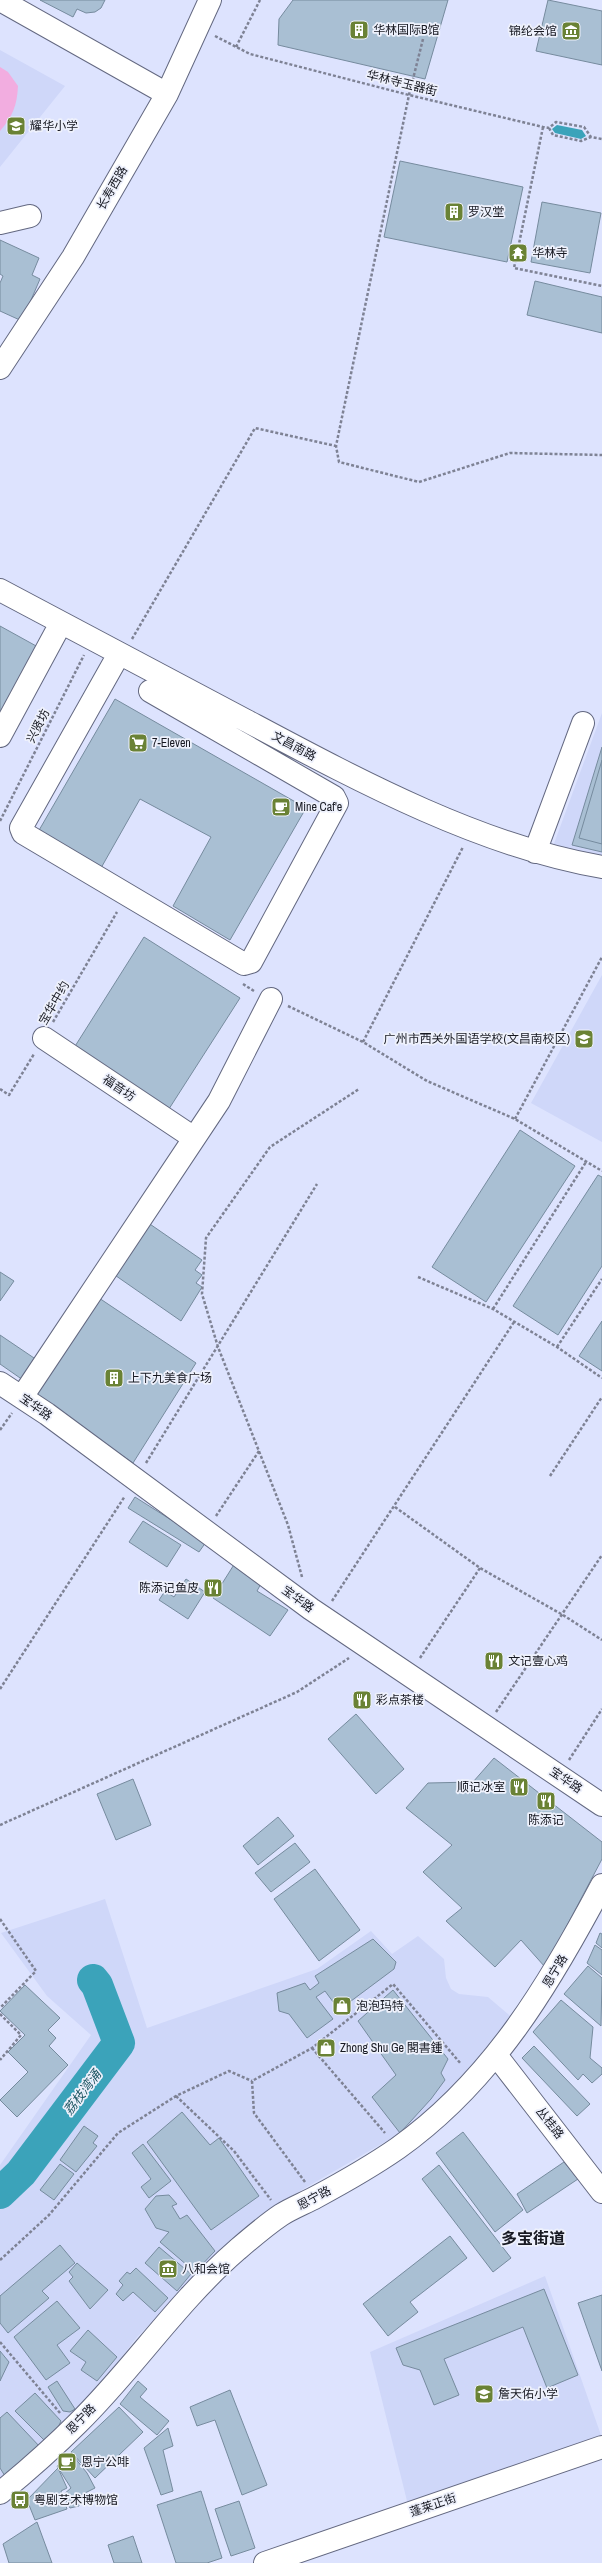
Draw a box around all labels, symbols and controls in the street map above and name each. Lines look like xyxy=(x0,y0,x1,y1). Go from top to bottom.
building icon: 华林国际B馆 xyxy=(348,19,370,41)
museum icon: 锦纶会馆 xyxy=(560,20,582,42)
place label: 华林国际B馆 xyxy=(373,22,440,38)
place label: 锦纶会馆 xyxy=(509,23,557,39)
street label: 华林寺玉器街 xyxy=(365,67,439,99)
school or university icon: 耀华小学 xyxy=(5,115,27,137)
place label: 耀华小学 xyxy=(30,118,78,134)
street label: 长寿西路 xyxy=(93,163,131,213)
building icon: 罗汉堂 xyxy=(443,201,465,223)
place label: 罗汉堂 xyxy=(468,204,504,220)
temple icon: 华林寺 xyxy=(507,242,529,264)
place label: 华林寺 xyxy=(532,245,568,261)
street label: 兴贤坊 xyxy=(23,706,53,746)
street label: 文昌南路 xyxy=(269,728,319,764)
supermarket icon: 7-Eleven xyxy=(127,732,149,754)
place label: 7-Eleven xyxy=(152,735,191,751)
cafe icon: Mine Caf'e xyxy=(270,796,292,818)
place label: Mine Caf'e xyxy=(295,799,342,815)
street label: 宝华中约 xyxy=(35,978,73,1028)
school or university icon: 广州市西关外国语学校(文昌南校区) xyxy=(573,1028,595,1050)
place label: 广州市西关外国语学校(文昌南校区) xyxy=(383,1031,570,1047)
street label: 福音坊 xyxy=(100,1071,138,1105)
building icon: 上下九美食广场 xyxy=(103,1367,125,1389)
place label: 上下九美食广场 xyxy=(128,1370,212,1386)
street label: 宝华路 xyxy=(17,1390,55,1424)
restaurant icon: 陈添记鱼皮 xyxy=(202,1577,224,1599)
place label: 陈添记鱼皮 xyxy=(139,1580,199,1596)
street label: 宝华路 xyxy=(279,1582,317,1616)
restaurant icon: 文记壹心鸡 xyxy=(483,1650,505,1672)
place label: 文记壹心鸡 xyxy=(508,1653,568,1669)
restaurant icon: 彩点茶楼 xyxy=(351,1689,373,1711)
place label: 彩点茶楼 xyxy=(376,1692,424,1708)
street label: 宝华路 xyxy=(547,1763,585,1797)
restaurant icon: 顺记冰室 xyxy=(508,1776,530,1798)
place label: 顺记冰室 xyxy=(457,1779,505,1795)
restaurant icon: 陈添记 xyxy=(535,1790,557,1812)
place label: 陈添记 xyxy=(528,1812,564,1828)
street label: 恩宁路 xyxy=(539,1951,571,1991)
shop icon: 泡泡玛特 xyxy=(331,1995,353,2017)
place label: 泡泡玛特 xyxy=(356,1998,404,2014)
shop icon: Zhong Shu Ge 閣書鍾 xyxy=(315,2037,337,2059)
place label: Zhong Shu Ge 閣書鍾 xyxy=(340,2040,443,2056)
water label: 荔枝湾涌 xyxy=(60,2065,106,2118)
street label: 丛桂路 xyxy=(533,2104,567,2142)
street label: 恩宁路 xyxy=(294,2182,334,2214)
district label: 多宝街道 xyxy=(501,2227,565,2249)
museum icon: 八和会馆 xyxy=(157,2258,179,2280)
place label: 八和会馆 xyxy=(182,2261,230,2277)
school or university icon: 詹天佑小学 xyxy=(473,2383,495,2405)
place label: 詹天佑小学 xyxy=(498,2386,558,2402)
street label: 恩宁路 xyxy=(63,2400,99,2438)
cafe icon: 恩宁公啡 xyxy=(56,2451,78,2473)
place label: 恩宁公啡 xyxy=(81,2454,129,2470)
bus stop icon: 粤剧艺术博物馆 xyxy=(9,2489,31,2511)
street label: 蓬莱正街 xyxy=(408,2490,458,2520)
place label: 粤剧艺术博物馆 xyxy=(34,2492,118,2508)

